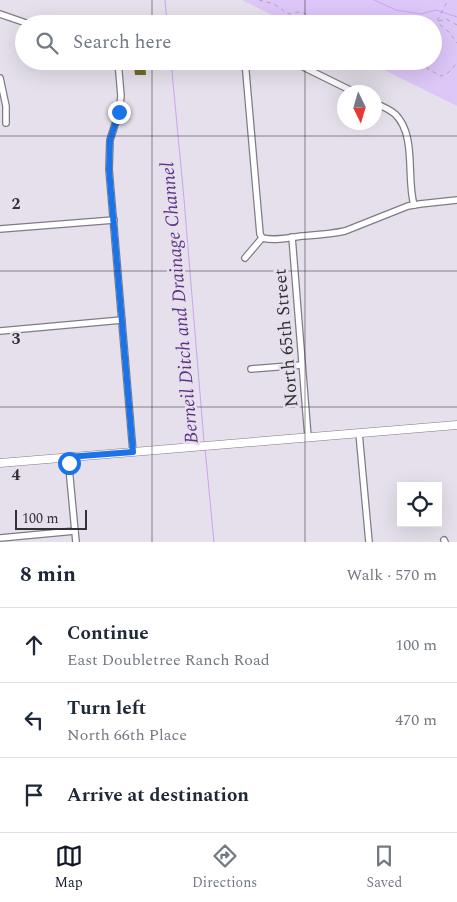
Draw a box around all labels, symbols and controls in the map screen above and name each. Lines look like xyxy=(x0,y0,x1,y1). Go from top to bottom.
search box xyxy=(15,15,442,70)
text: Search here xyxy=(73,28,172,57)
icon: search xyxy=(33,29,61,57)
north arrow xyxy=(337,85,382,130)
route end xyxy=(108,101,131,124)
water label: Berneil Ditch and Drainage Channel xyxy=(153,161,207,445)
text: 2 xyxy=(12,192,21,216)
street label: North 65th Street xyxy=(266,267,306,409)
text: 3 xyxy=(12,327,21,351)
route start xyxy=(58,452,81,475)
text: 4 xyxy=(12,463,21,487)
map controls xyxy=(397,482,442,527)
button: locate xyxy=(397,482,442,527)
scale bar xyxy=(15,507,88,530)
text: 100 m xyxy=(22,508,59,529)
text: 8 min xyxy=(20,559,76,591)
text: Walk · 570 m xyxy=(346,563,437,587)
text: Continue xyxy=(67,619,149,648)
icon: ahead xyxy=(20,631,48,659)
text: 100 m xyxy=(395,633,437,657)
text: East Doubletree Ranch Road xyxy=(67,648,270,672)
text: Turn left xyxy=(67,694,146,723)
icon: left xyxy=(20,706,48,734)
text: 470 m xyxy=(395,708,437,732)
text: North 66th Place xyxy=(67,723,187,747)
icon: arrive xyxy=(20,781,48,809)
text: Arrive at destination xyxy=(67,781,249,810)
tab: Map xyxy=(55,842,83,893)
tab: Directions xyxy=(192,842,257,893)
tab: Saved xyxy=(367,842,402,893)

